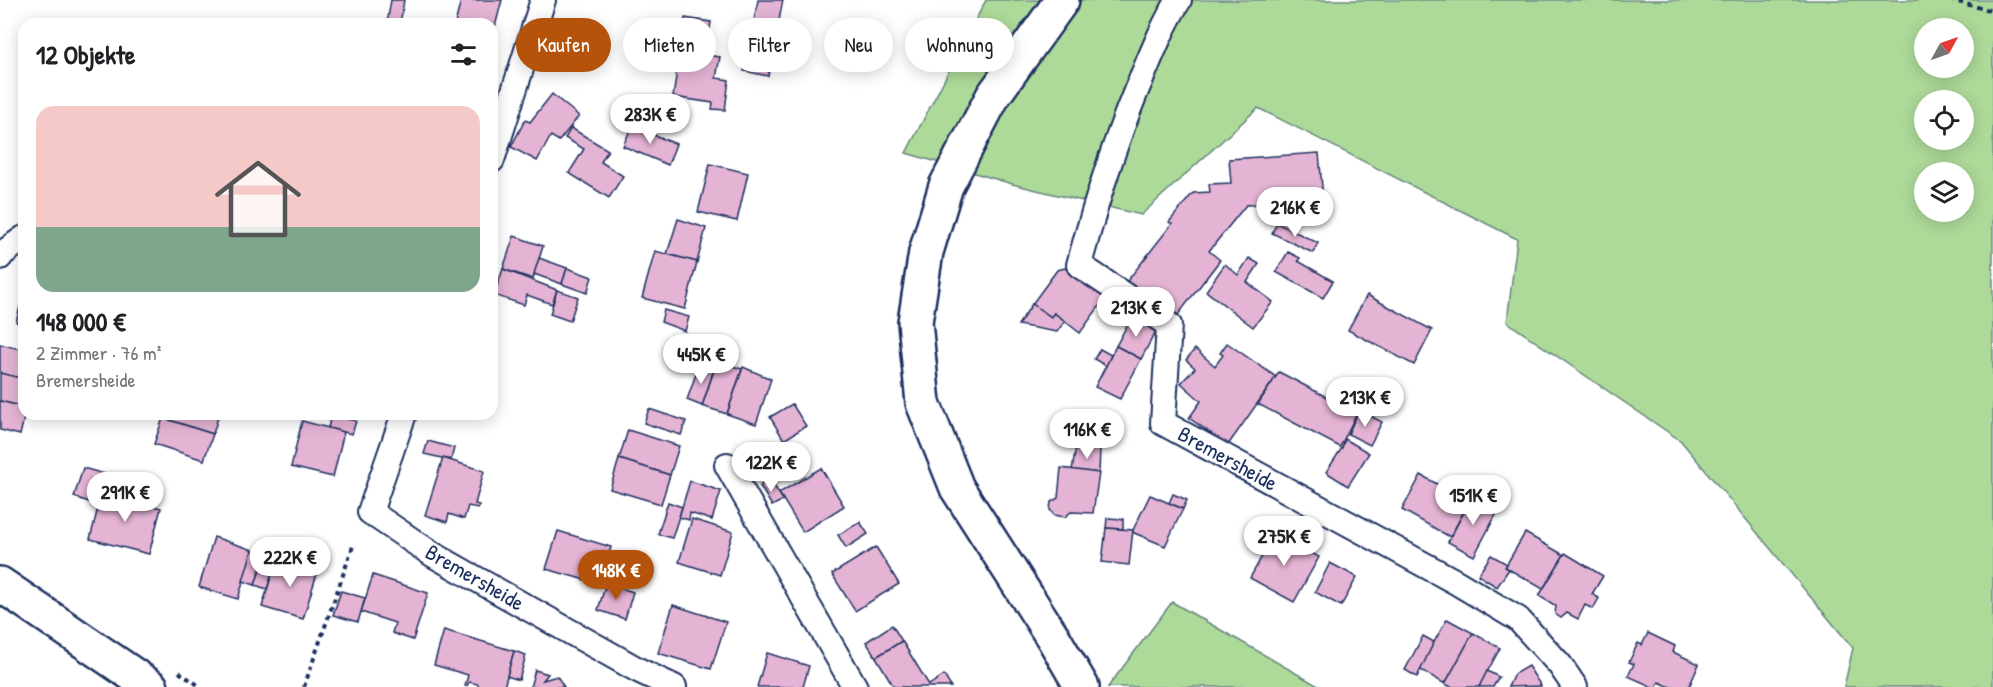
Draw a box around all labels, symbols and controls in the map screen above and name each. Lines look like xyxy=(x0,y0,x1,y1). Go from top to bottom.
chip: Kaufen xyxy=(516,18,611,72)
chip: Mieten xyxy=(623,18,716,72)
chip: Filter xyxy=(728,18,812,72)
chip: Neu xyxy=(824,18,893,72)
chip: Wohnung xyxy=(905,18,1014,72)
north arrow xyxy=(1914,18,1974,78)
map controls xyxy=(1914,18,1974,222)
text: 12 Objekte xyxy=(36,37,135,72)
icon: filters xyxy=(447,38,480,71)
button: locate xyxy=(1914,90,1974,150)
pin: 283K € xyxy=(601,94,699,145)
text: 283K € xyxy=(624,100,676,127)
icon: home xyxy=(204,145,312,253)
button: layers xyxy=(1914,162,1974,222)
pin: 216K € xyxy=(1246,187,1344,238)
text: 216K € xyxy=(1270,193,1320,220)
pin: 213K € xyxy=(1087,287,1185,338)
text: 213K € xyxy=(1111,293,1161,320)
text: 148 000 € xyxy=(36,304,126,339)
pin: 445K € xyxy=(652,334,750,385)
text: 2 Zimmer · 76 m² xyxy=(36,339,161,366)
text: 445K € xyxy=(677,340,725,367)
text: Bremersheide xyxy=(36,366,135,393)
pin: 213K € xyxy=(1316,377,1414,428)
text: 213K € xyxy=(1340,383,1390,410)
pin: 116K € xyxy=(1038,409,1136,460)
text: 116K € xyxy=(1063,415,1111,442)
street label: Bremersheide xyxy=(1173,418,1283,498)
pin: 122K € xyxy=(722,442,820,493)
text: 122K € xyxy=(746,448,796,475)
pin: 291K € xyxy=(76,472,174,523)
pin: 151K € xyxy=(1424,475,1522,526)
text: 291K € xyxy=(101,478,149,505)
text: 151K € xyxy=(1449,481,1497,508)
pin: 275K € xyxy=(1235,516,1333,567)
text: 275K € xyxy=(1258,522,1310,549)
pin: 222K € xyxy=(241,537,339,588)
street label: Bremersheide xyxy=(420,537,530,617)
text: 222K € xyxy=(264,543,316,570)
pin: 148K € xyxy=(567,550,665,601)
text: 148K € xyxy=(592,556,640,583)

